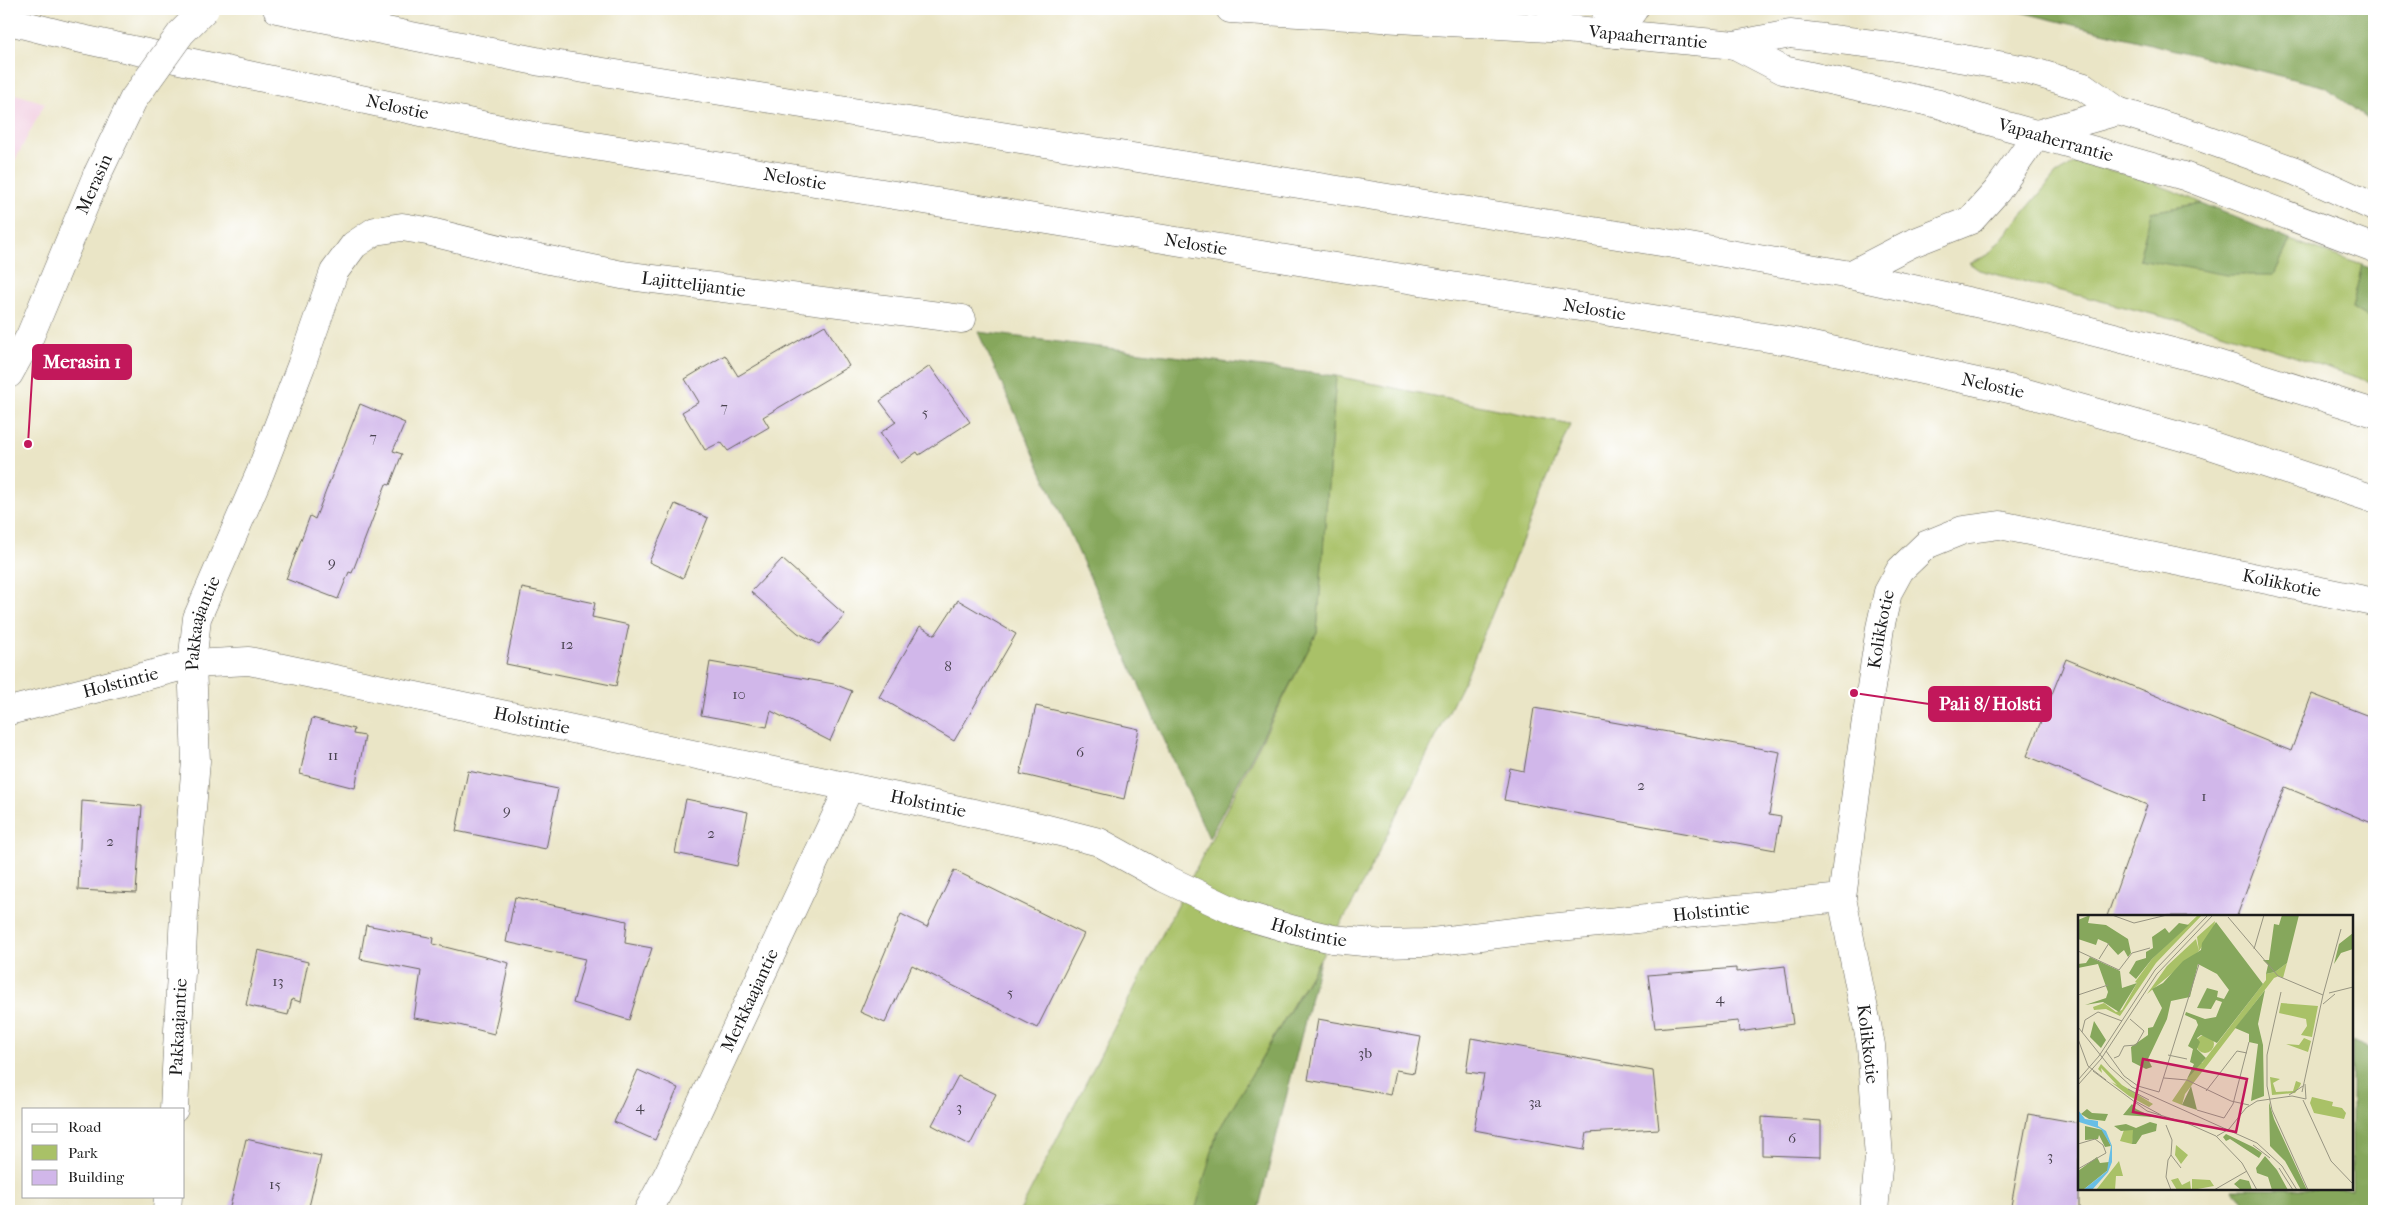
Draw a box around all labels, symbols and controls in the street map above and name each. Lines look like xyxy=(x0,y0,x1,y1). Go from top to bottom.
street label: Vapaaherrantie xyxy=(1587,21,1708,53)
street label: Nelostie xyxy=(364,90,431,124)
street label: Vapaaherrantie xyxy=(1995,114,2116,167)
street label: Merasin xyxy=(72,150,117,218)
street label: Nelostie xyxy=(762,164,828,195)
street label: Nelostie xyxy=(1163,229,1229,260)
street label: Lajittelijantie xyxy=(640,268,747,302)
street label: Nelostie xyxy=(1561,294,1627,325)
callout: Merasin 1 xyxy=(33,345,131,379)
text: Merasin 1 xyxy=(42,351,121,373)
street label: Nelostie xyxy=(1960,369,2026,403)
house number: 7 xyxy=(720,398,728,416)
house number: 5 xyxy=(922,403,928,421)
house number: 7 xyxy=(369,428,377,446)
house number: 9 xyxy=(328,553,336,571)
street label: Kolikkotie xyxy=(2240,565,2323,602)
street label: Pakkaajantie xyxy=(182,573,225,671)
street label: Kolikkotie xyxy=(1864,588,1899,670)
house number: 12 xyxy=(560,635,574,653)
house number: 8 xyxy=(944,657,952,675)
street label: Holstintie xyxy=(80,663,161,703)
house number: 10 xyxy=(732,685,746,703)
callout: Pali 8/ Holsti xyxy=(1929,687,2051,721)
text: Pali 8/ Holsti xyxy=(1939,693,2041,715)
street label: Holstintie xyxy=(492,703,572,739)
house number: 6 xyxy=(1076,743,1085,761)
house number: 11 xyxy=(328,746,338,764)
house number: 2 xyxy=(1637,776,1645,794)
street label: Holstintie xyxy=(888,786,968,822)
house number: 1 xyxy=(2201,787,2207,805)
house number: 9 xyxy=(503,801,511,819)
house number: 2 xyxy=(707,824,715,842)
house number: 2 xyxy=(106,832,114,850)
street label: Holstintie xyxy=(1672,898,1751,926)
street label: Holstintie xyxy=(1268,914,1348,951)
inset map xyxy=(2078,915,2353,1190)
street label: Merkkaajantie xyxy=(717,945,783,1055)
house number: 13 xyxy=(272,972,284,990)
street label: Pakkaajantie xyxy=(166,978,192,1077)
house number: 5 xyxy=(1007,983,1013,1001)
house number: 4 xyxy=(1716,989,1726,1007)
street label: Kolikkotie xyxy=(1852,1003,1883,1085)
house number: 3b xyxy=(1358,1044,1372,1062)
house number: 3a xyxy=(1528,1093,1543,1111)
house number: 4 xyxy=(636,1097,646,1115)
house number: 3 xyxy=(956,1098,962,1116)
legend xyxy=(22,1108,185,1198)
text: Road xyxy=(68,1118,102,1136)
house number: 6 xyxy=(1788,1129,1797,1147)
text: Park xyxy=(68,1144,98,1162)
house number: 3 xyxy=(2047,1147,2053,1165)
text: Building xyxy=(68,1168,125,1186)
house number: 15 xyxy=(269,1175,281,1193)

